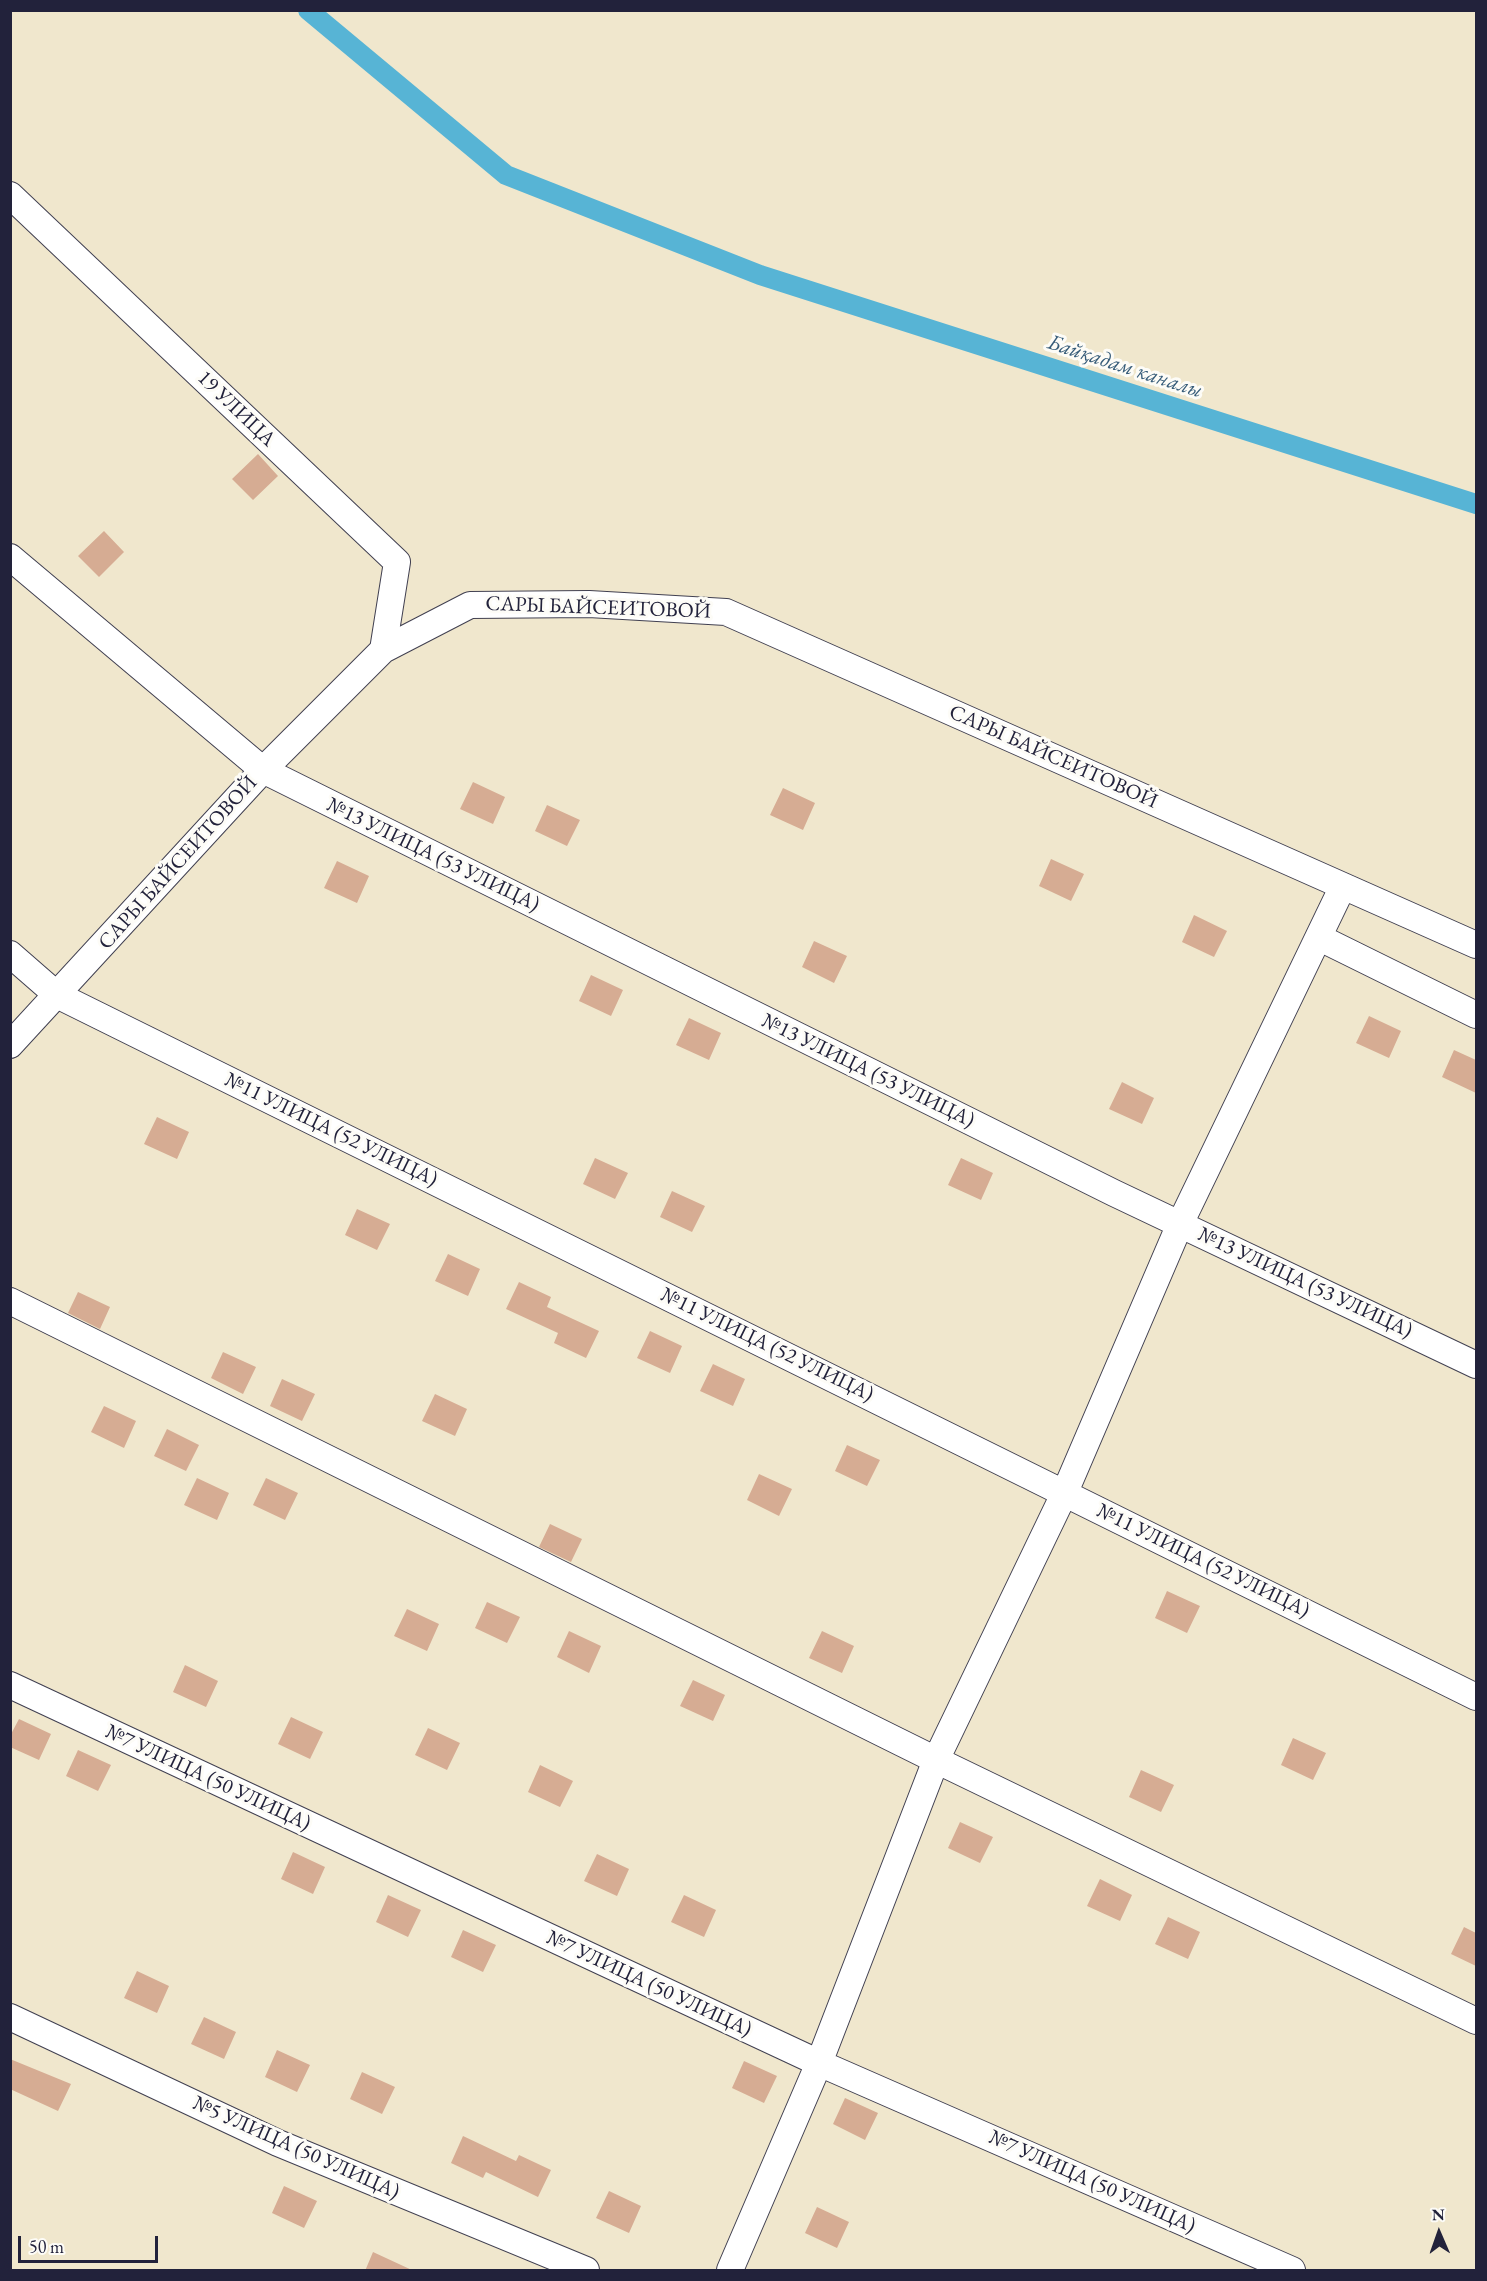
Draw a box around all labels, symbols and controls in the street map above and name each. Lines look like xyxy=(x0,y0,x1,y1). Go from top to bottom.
water label: Байқадам каналы xyxy=(1044,330,1206,404)
street label: 19 УЛИЦА xyxy=(192,366,280,452)
street label: САРЫ БАЙСЕИТОВОЙ xyxy=(485,591,711,625)
street label: САРЫ БАЙСЕИТОВОЙ xyxy=(945,700,1161,814)
street label: САРЫ БАЙСЕИТОВОЙ xyxy=(93,771,263,955)
street label: №13 УЛИЦА (53 УЛИЦА) xyxy=(323,793,543,917)
street label: №13 УЛИЦА (53 УЛИЦА) xyxy=(758,1009,978,1133)
street label: №11 УЛИЦА (52 УЛИЦА) xyxy=(221,1068,441,1192)
street label: №13 УЛИЦА (53 УЛИЦА) xyxy=(1194,1222,1416,1344)
street label: №11 УЛИЦА (52 УЛИЦА) xyxy=(657,1283,877,1407)
street label: №11 УЛИЦА (52 УЛИЦА) xyxy=(1093,1499,1313,1623)
street label: №7 УЛИЦА (50 УЛИЦА) xyxy=(101,1719,315,1837)
street label: №7 УЛИЦА (50 УЛИЦА) xyxy=(542,1925,756,2043)
street label: №5 УЛИЦА (50 УЛИЦА) xyxy=(189,2091,403,2205)
street label: №7 УЛИЦА (50 УЛИЦА) xyxy=(985,2125,1199,2239)
north arrow xyxy=(1409,2203,1469,2263)
text: N xyxy=(1432,2204,1445,2225)
scale bar xyxy=(21,2224,160,2262)
text: 50 m xyxy=(29,2235,64,2258)

